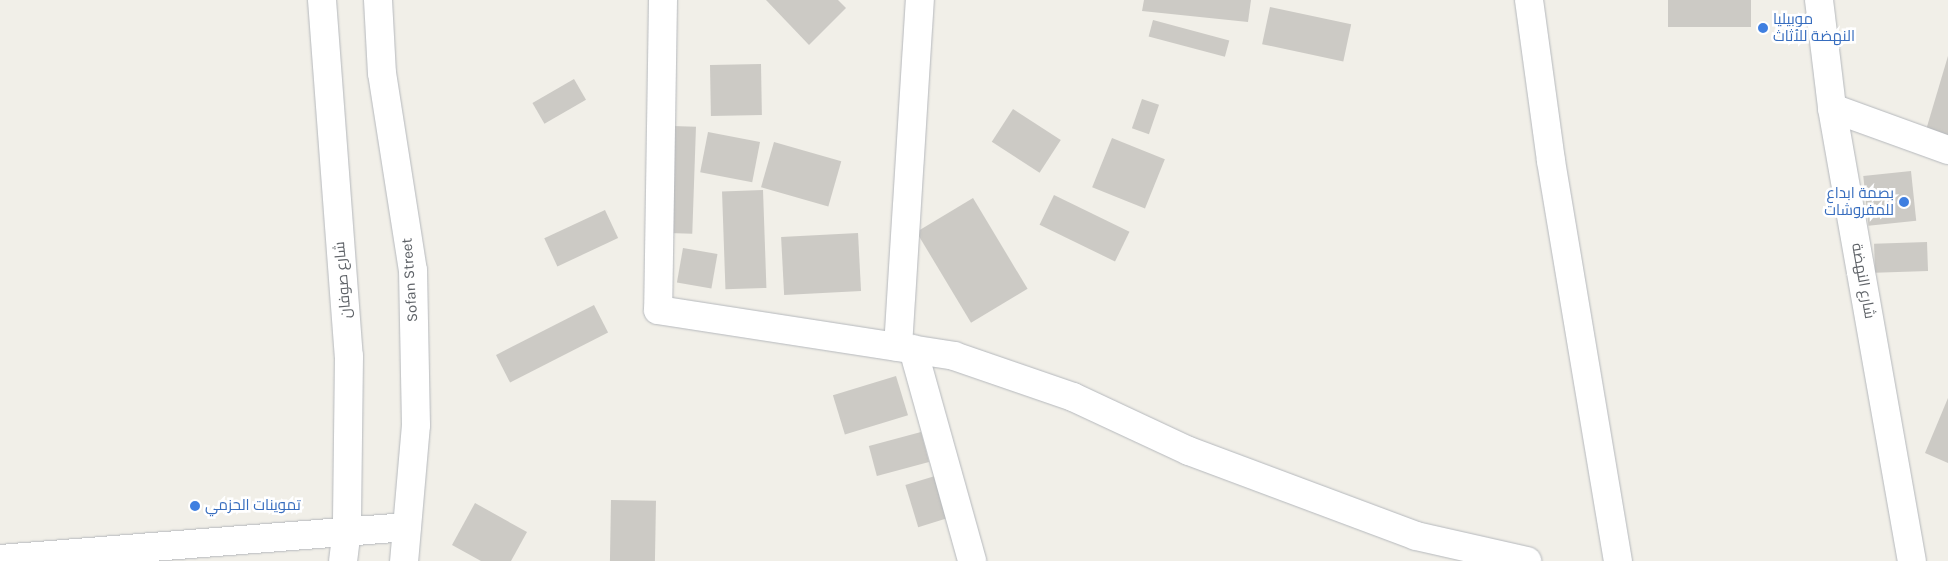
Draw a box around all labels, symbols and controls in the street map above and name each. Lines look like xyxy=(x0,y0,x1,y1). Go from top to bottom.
place label: موبيليا النهضة للأثاث xyxy=(1773,10,1855,45)
marker: موبيليا النهضة للأثاث xyxy=(1757,22,1769,34)
place label: بصمة ابداع للمفروشات xyxy=(1824,184,1894,219)
marker: بصمة ابداع للمفروشات xyxy=(1898,196,1910,208)
street label: Sofan Street xyxy=(398,237,422,323)
street label: شارع صوفان xyxy=(331,241,355,319)
street label: شارع النهضة xyxy=(1847,242,1879,320)
place label: تموينات الحزمي xyxy=(205,497,301,515)
marker: تموينات الحزمي xyxy=(189,500,201,512)

